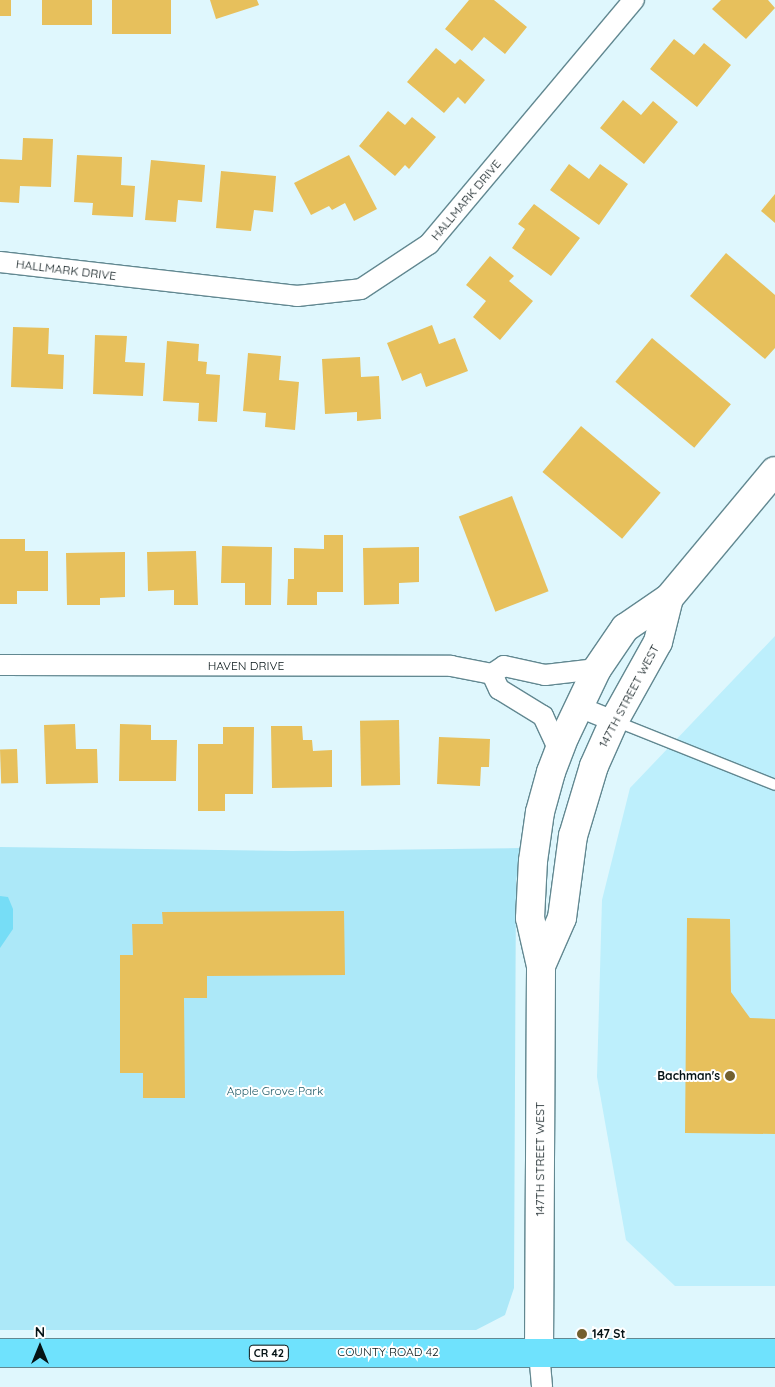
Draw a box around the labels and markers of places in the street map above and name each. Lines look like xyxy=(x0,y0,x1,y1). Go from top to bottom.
place label: Bachman's xyxy=(657,1069,720,1083)
marker: Bachman's xyxy=(724,1070,736,1082)
place label: 147 St xyxy=(592,1327,625,1341)
marker: 147 St xyxy=(576,1328,588,1340)

